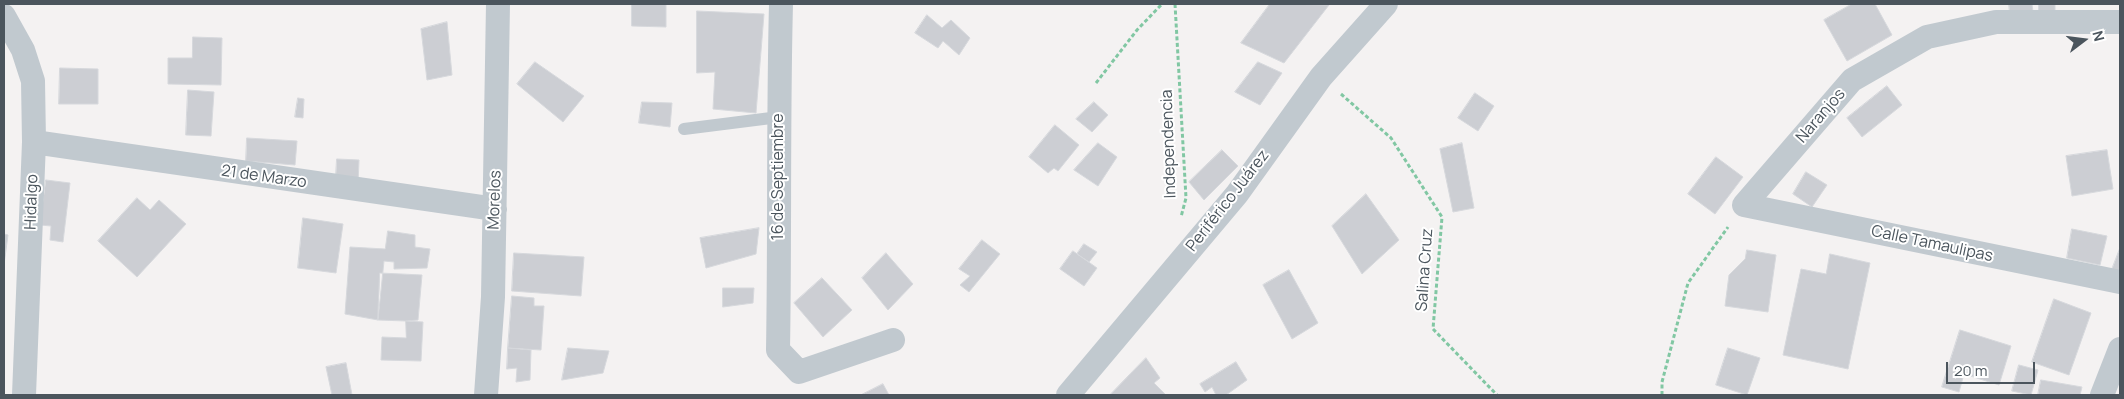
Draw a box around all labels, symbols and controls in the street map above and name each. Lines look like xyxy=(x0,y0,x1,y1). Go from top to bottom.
north arrow xyxy=(2059,15,2109,65)
text: N xyxy=(2088,29,2109,43)
street label: Naranjos xyxy=(1792,85,1850,147)
street label: Independencia xyxy=(1158,89,1180,199)
street label: 16 de Septiembre xyxy=(769,113,789,241)
street label: Periférico Juárez xyxy=(1182,146,1274,256)
street label: 21 de Marzo xyxy=(220,162,308,192)
street label: Morelos xyxy=(484,170,506,230)
street label: Hidalgo xyxy=(21,174,43,230)
street label: Calle Tamaulipas xyxy=(1869,222,1995,266)
street label: Salina Cruz xyxy=(1413,228,1437,312)
scale bar xyxy=(1949,352,2038,384)
text: 20 m xyxy=(1954,360,1987,381)

